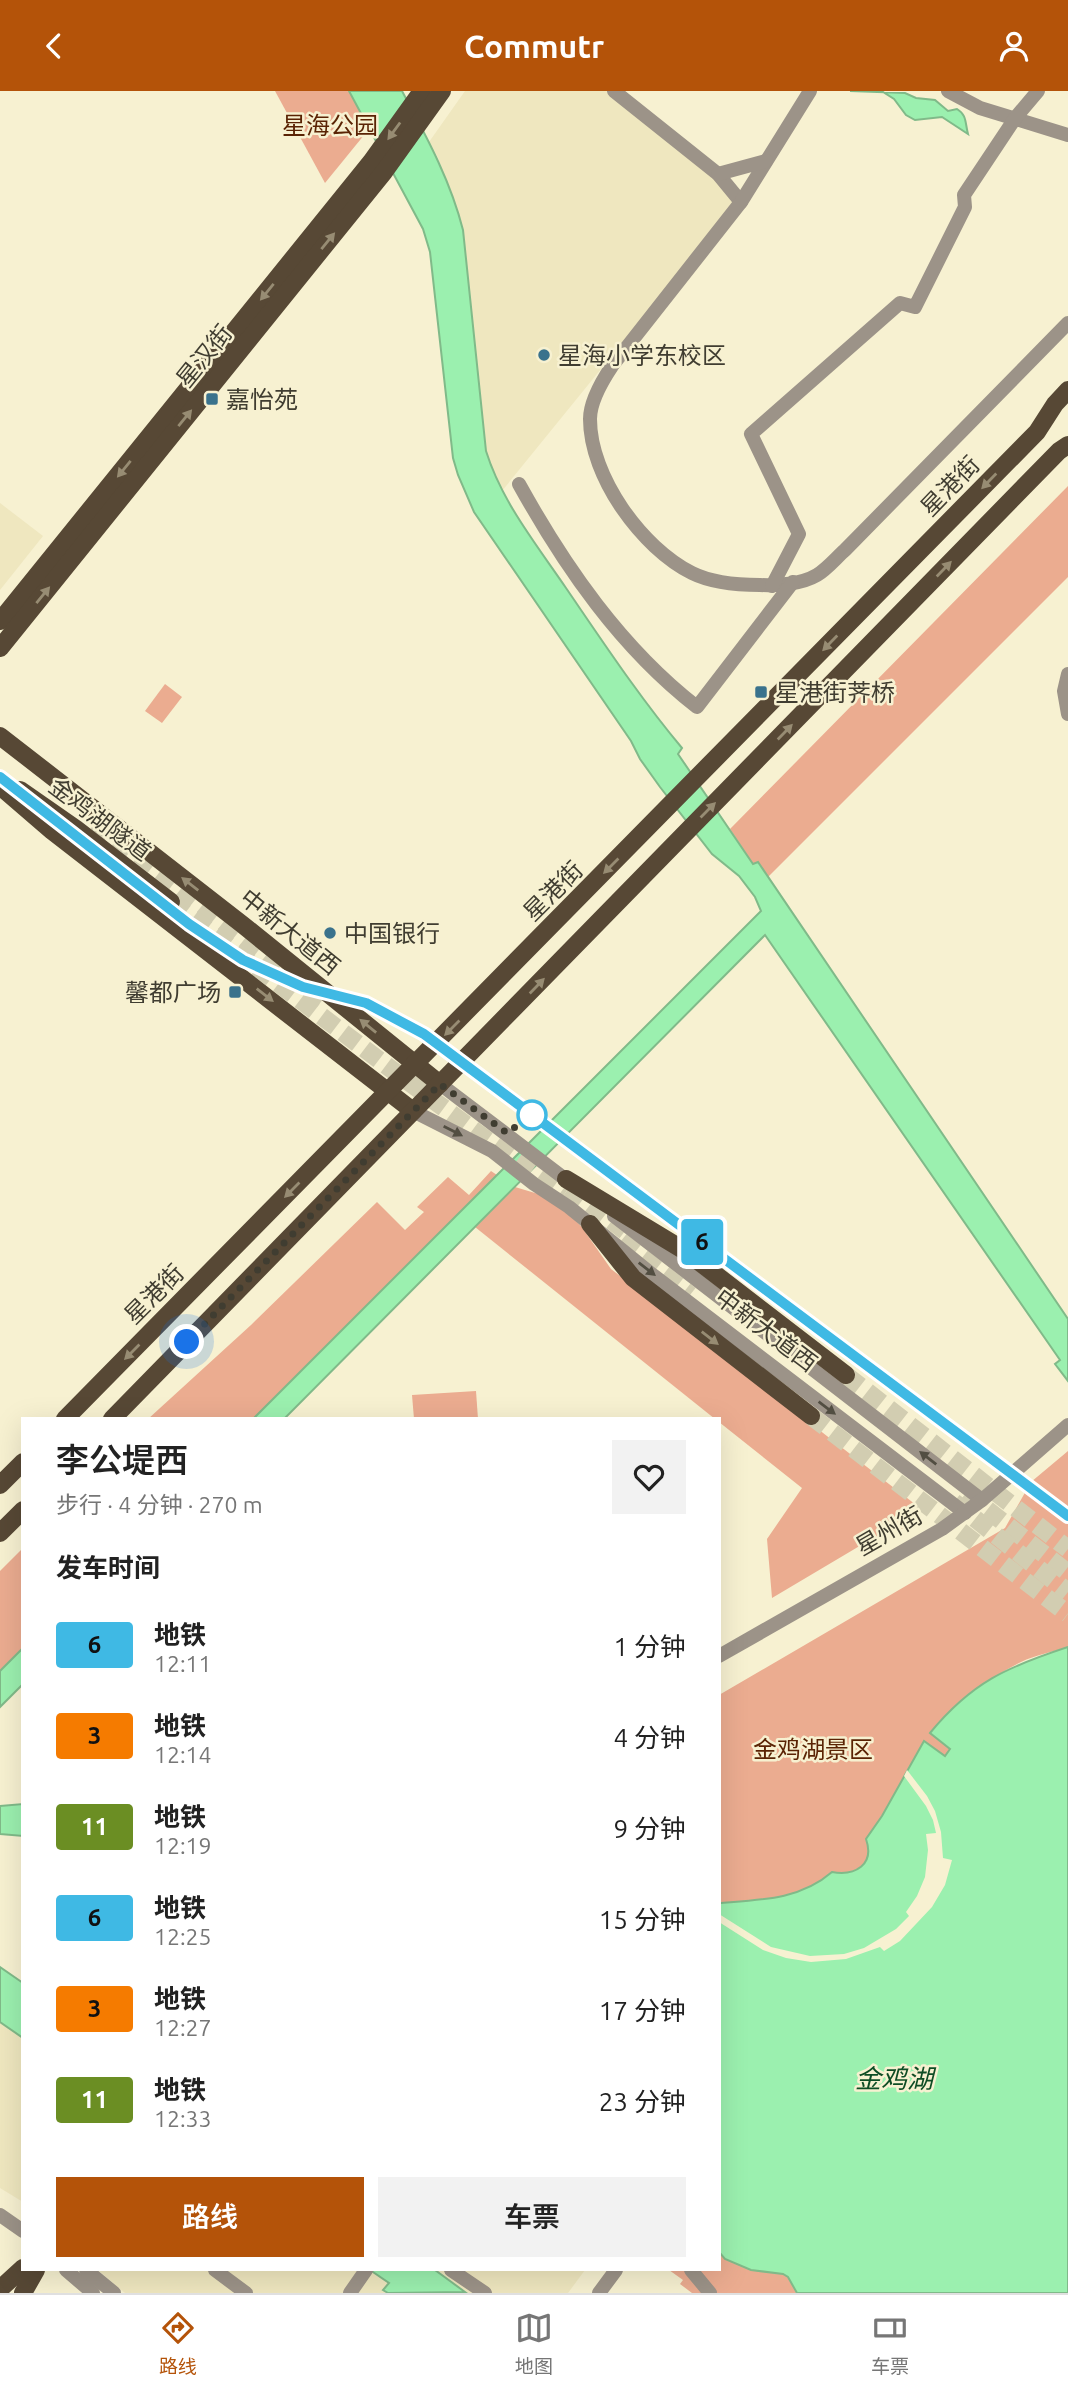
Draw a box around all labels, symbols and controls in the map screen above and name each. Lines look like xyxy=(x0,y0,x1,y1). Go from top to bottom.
icon: back xyxy=(35,27,73,65)
icon: person xyxy=(995,27,1033,65)
text: Commutr xyxy=(464,28,604,64)
park label: 星海公园 xyxy=(282,112,378,139)
one-way arrow xyxy=(388,122,402,140)
one-way arrow xyxy=(321,233,336,251)
one-way arrow xyxy=(259,282,274,300)
street label: 星汉街 xyxy=(171,320,237,392)
place label: 星海小学东校区 xyxy=(558,342,726,369)
marker: 星海小学东校区 xyxy=(536,347,552,363)
place label: 嘉怡苑 xyxy=(226,386,298,413)
marker: 嘉怡苑 xyxy=(204,391,220,407)
one-way arrow xyxy=(177,409,192,426)
street label: 星港街 xyxy=(915,451,985,521)
one-way arrow xyxy=(116,459,131,477)
one-way arrow xyxy=(981,472,998,489)
one-way arrow xyxy=(935,561,952,578)
one-way arrow xyxy=(35,587,50,605)
one-way arrow xyxy=(822,635,838,651)
place label: 星港街荠桥 xyxy=(775,679,895,706)
marker: 星港街荠桥 xyxy=(753,684,769,700)
one-way arrow xyxy=(777,724,793,741)
street label: 金鸡湖隧道 xyxy=(44,772,156,866)
one-way arrow xyxy=(700,802,717,819)
street label: 星港街 xyxy=(518,856,588,926)
one-way arrow xyxy=(604,857,620,874)
one-way arrow xyxy=(182,876,200,891)
street label: 中新大道西 xyxy=(235,884,345,980)
place label: 中国银行 xyxy=(344,920,440,947)
marker: 中国银行 xyxy=(322,925,338,941)
one-way arrow xyxy=(528,977,545,994)
place label: 馨都广场 xyxy=(125,979,221,1006)
marker: 馨都广场 xyxy=(227,984,243,1000)
one-way arrow xyxy=(256,988,274,1002)
one-way arrow xyxy=(360,1018,378,1033)
one-way arrow xyxy=(444,1019,460,1036)
unlabelled marker xyxy=(517,1100,547,1130)
one-way arrow xyxy=(443,1125,463,1136)
one-way arrow xyxy=(283,1181,300,1198)
line badge: 6 xyxy=(679,1219,725,1265)
text: 6 xyxy=(695,1228,709,1255)
street label: 星港街 xyxy=(119,1259,189,1329)
one-way arrow xyxy=(637,1262,655,1277)
street label: 中新大道西 xyxy=(710,1283,822,1377)
your location xyxy=(169,1324,204,1359)
one-way arrow xyxy=(701,1330,719,1344)
one-way arrow xyxy=(123,1343,140,1360)
one-way arrow xyxy=(818,1400,836,1415)
button: heart xyxy=(612,1440,686,1514)
text: 李公堤西 xyxy=(56,1441,188,1478)
one-way arrow xyxy=(919,1452,937,1466)
text: 步行 · 4 分钟 · 270 m xyxy=(56,1492,263,1517)
street label: 星州街 xyxy=(851,1501,927,1561)
text: 发车时间 xyxy=(56,1553,160,1582)
text: 地铁 xyxy=(154,1620,206,1649)
text: 6 xyxy=(88,1631,101,1658)
text: 1 分钟 xyxy=(613,1632,686,1661)
text: 12:11 xyxy=(154,1651,212,1676)
text: 地铁 xyxy=(154,1711,206,1740)
text: 3 xyxy=(88,1722,101,1749)
text: 4 分钟 xyxy=(613,1723,686,1752)
park label: 金鸡湖景区 xyxy=(753,1736,873,1763)
text: 12:14 xyxy=(154,1742,212,1767)
text: 地铁 xyxy=(154,1802,206,1831)
text: 11 xyxy=(81,1813,108,1840)
text: 9 分钟 xyxy=(613,1814,686,1843)
text: 12:19 xyxy=(154,1833,212,1858)
text: 地铁 xyxy=(154,1893,206,1922)
text: 6 xyxy=(88,1904,101,1931)
text: 15 分钟 xyxy=(599,1905,686,1934)
text: 12:25 xyxy=(154,1924,212,1949)
text: 地铁 xyxy=(154,1984,206,2013)
text: 3 xyxy=(88,1995,101,2022)
text: 17 分钟 xyxy=(599,1996,686,2025)
text: 12:27 xyxy=(154,2015,212,2040)
water label: 金鸡湖 xyxy=(855,2064,937,2093)
text: 地铁 xyxy=(154,2075,206,2104)
text: 11 xyxy=(81,2086,108,2113)
text: 23 分钟 xyxy=(599,2087,686,2116)
text: 12:33 xyxy=(154,2106,212,2131)
button: 路线 xyxy=(56,2177,364,2257)
button: 车票 xyxy=(378,2177,686,2257)
tab: 路线 xyxy=(159,2309,197,2378)
tab: 地图 xyxy=(515,2309,553,2378)
tab: 车票 xyxy=(871,2309,909,2378)

